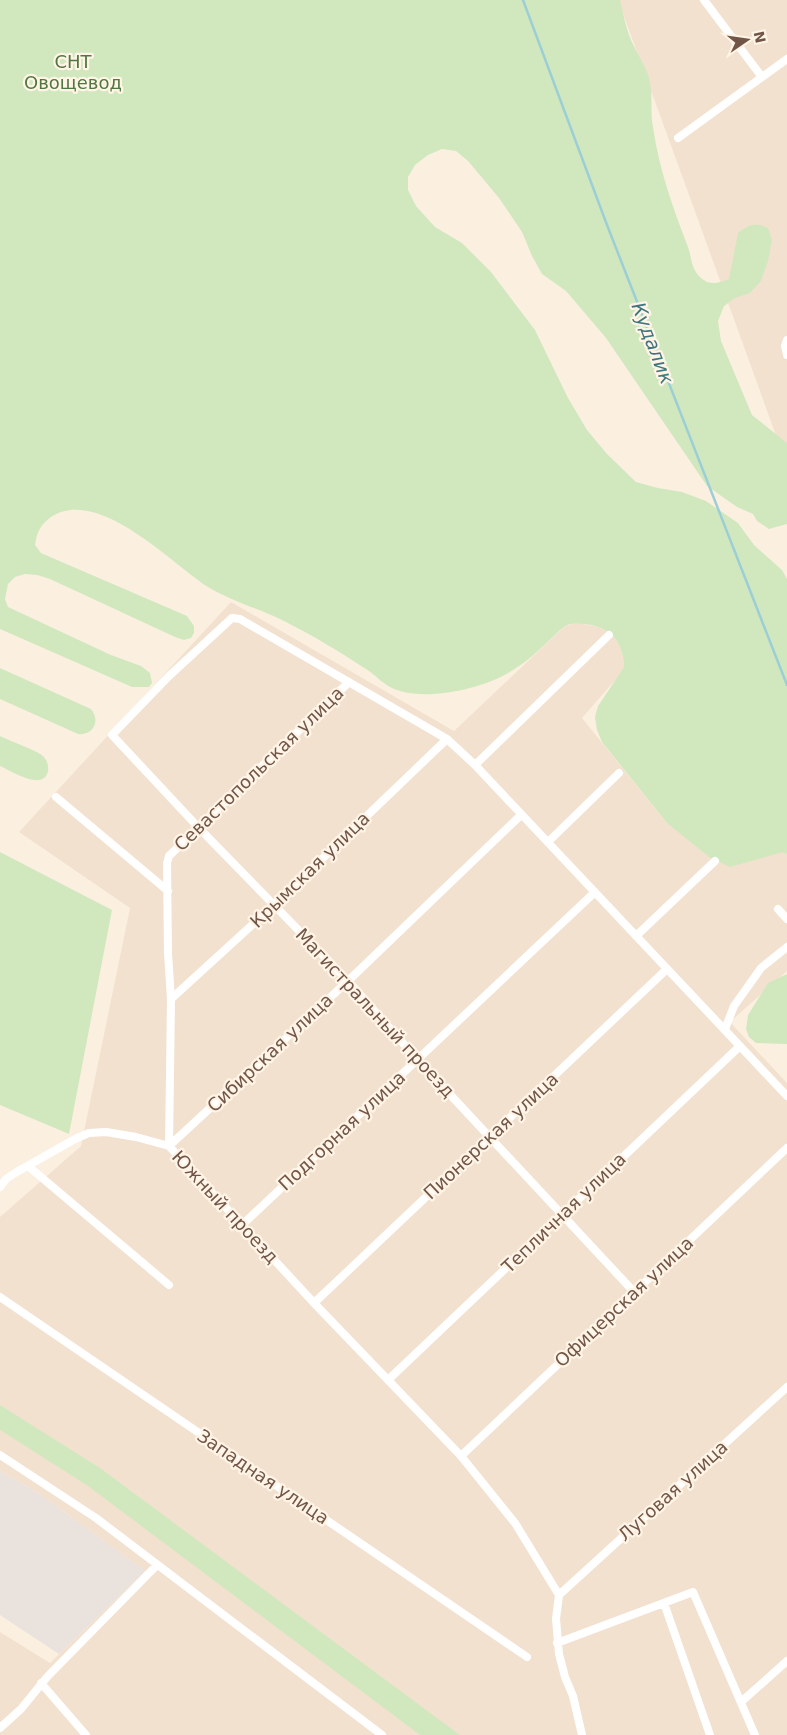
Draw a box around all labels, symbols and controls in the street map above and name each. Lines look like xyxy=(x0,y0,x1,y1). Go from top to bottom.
north arrow xyxy=(722,15,772,65)
text: N xyxy=(751,30,769,45)
park label: СНТ Овощевод xyxy=(24,51,122,93)
water label: Кудалик xyxy=(627,299,679,387)
street label: Севастопольская улица xyxy=(170,682,348,855)
street label: Крымская улица xyxy=(246,807,374,932)
street label: Магистральный проезд xyxy=(292,924,459,1102)
street label: Сибирская улица xyxy=(203,989,337,1116)
street label: Подгорная улица xyxy=(274,1067,409,1195)
street label: Пионерская улица xyxy=(419,1068,562,1203)
street label: Южный проезд xyxy=(168,1146,283,1267)
street label: Тепличная улица xyxy=(497,1148,630,1278)
street label: Офицерская улица xyxy=(550,1232,697,1371)
street label: Западная улица xyxy=(193,1425,333,1528)
street label: Луговая улица xyxy=(614,1436,732,1545)

